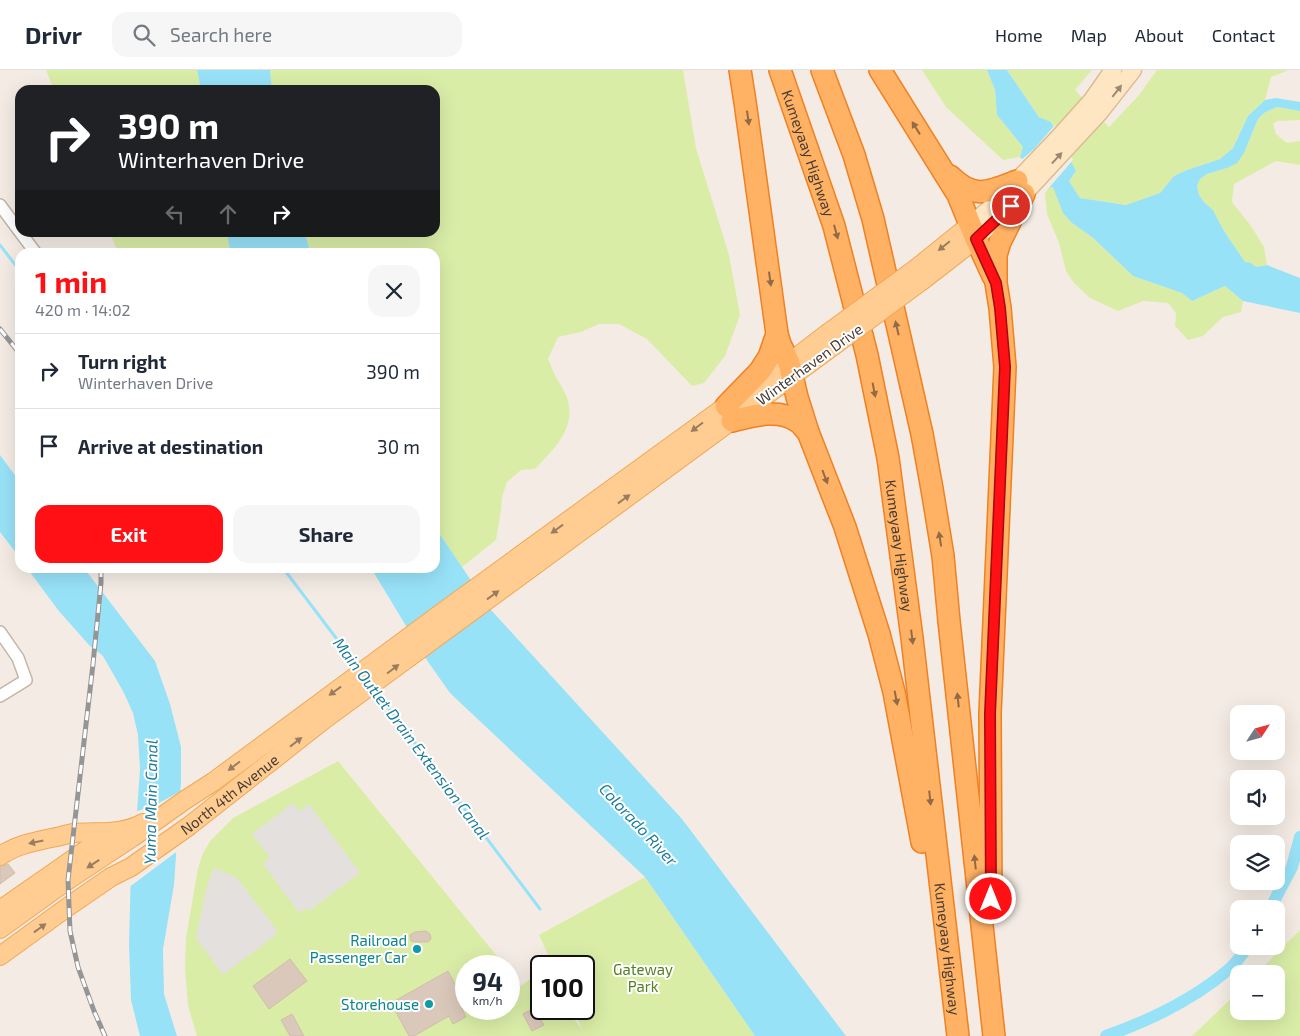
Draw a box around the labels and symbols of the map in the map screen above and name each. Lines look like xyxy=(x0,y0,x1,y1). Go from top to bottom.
one-way arrow xyxy=(1111,85,1122,98)
street label: Kumeyaay Highway xyxy=(778,87,839,219)
one-way arrow xyxy=(744,110,752,126)
one-way arrow xyxy=(912,122,921,135)
one-way arrow xyxy=(1051,153,1063,165)
pin xyxy=(990,185,1032,227)
one-way arrow xyxy=(832,224,840,240)
one-way arrow xyxy=(938,241,951,252)
one-way arrow xyxy=(767,271,775,287)
street label: Winterhaven Drive xyxy=(752,319,866,409)
one-way arrow xyxy=(893,321,901,336)
one-way arrow xyxy=(870,382,878,398)
one-way arrow xyxy=(691,422,704,433)
one-way arrow xyxy=(822,470,830,484)
street label: Kumeyaay Highway xyxy=(882,479,917,613)
one-way arrow xyxy=(618,494,631,504)
one-way arrow xyxy=(550,524,564,534)
one-way arrow xyxy=(936,530,944,546)
one-way arrow xyxy=(486,590,500,600)
one-way arrow xyxy=(908,629,916,645)
water label: Main Outlet Drain Extension Canal xyxy=(330,633,494,843)
one-way arrow xyxy=(386,664,399,675)
one-way arrow xyxy=(328,686,341,696)
one-way arrow xyxy=(892,691,900,707)
one-way arrow xyxy=(954,692,962,708)
north arrow xyxy=(1230,705,1285,760)
one-way arrow xyxy=(289,737,303,747)
water label: Yuma Main Canal xyxy=(139,739,161,865)
street label: North 4th Avenue xyxy=(177,750,282,838)
one-way arrow xyxy=(228,760,241,771)
water label: Colorado River xyxy=(596,779,683,870)
one-way arrow xyxy=(926,791,934,807)
one-way arrow xyxy=(28,838,43,846)
one-way arrow xyxy=(971,853,979,869)
one-way arrow xyxy=(86,859,99,869)
position arrow xyxy=(964,872,1016,924)
street label: Kumeyaay Highway xyxy=(931,882,965,1016)
one-way arrow xyxy=(33,923,46,933)
place label: Railroad Passenger Car xyxy=(310,931,407,966)
marker: Railroad Passenger Car xyxy=(411,943,423,955)
speed limit sign: 100 xyxy=(530,955,595,1020)
park label: Gateway Park xyxy=(613,960,673,995)
place label: Storehouse xyxy=(341,995,419,1013)
marker: Storehouse xyxy=(423,998,435,1010)

